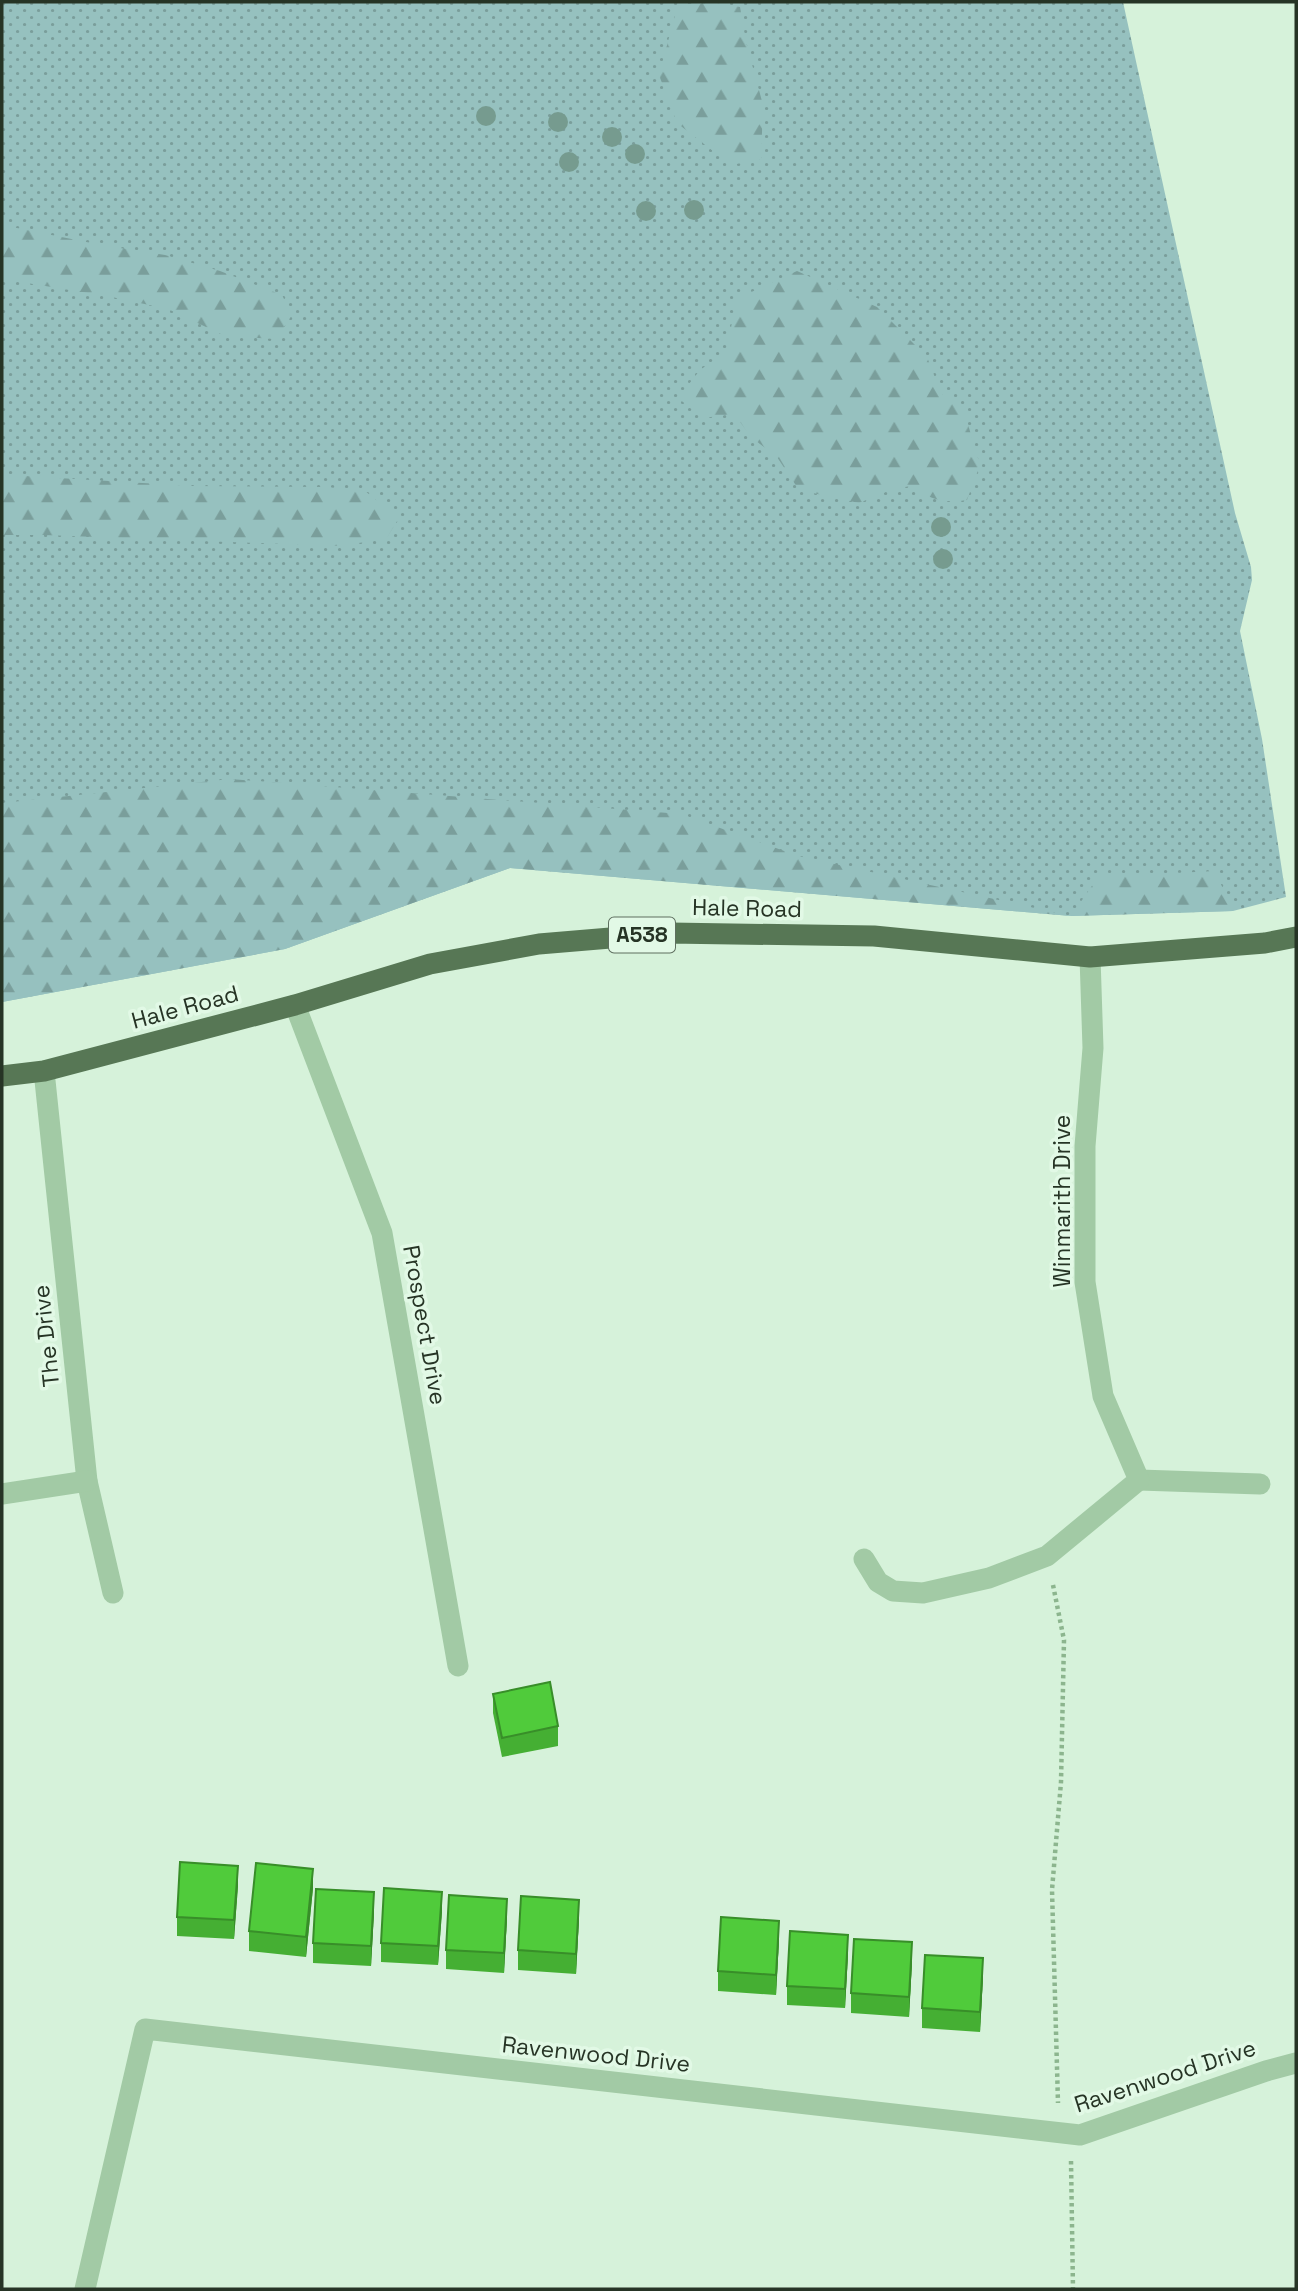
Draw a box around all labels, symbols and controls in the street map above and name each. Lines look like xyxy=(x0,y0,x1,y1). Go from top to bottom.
street label: Hale Road xyxy=(692,892,802,924)
road number: A538 xyxy=(609,918,675,953)
street label: Hale Road xyxy=(128,978,242,1036)
street label: Winmarith Drive xyxy=(1047,1115,1077,1287)
street label: Prospect Drive xyxy=(396,1243,454,1407)
street label: The Drive xyxy=(26,1284,66,1388)
street label: Ravenwood Drive xyxy=(500,2029,692,2079)
street label: Ravenwood Drive xyxy=(1070,2033,1260,2119)

